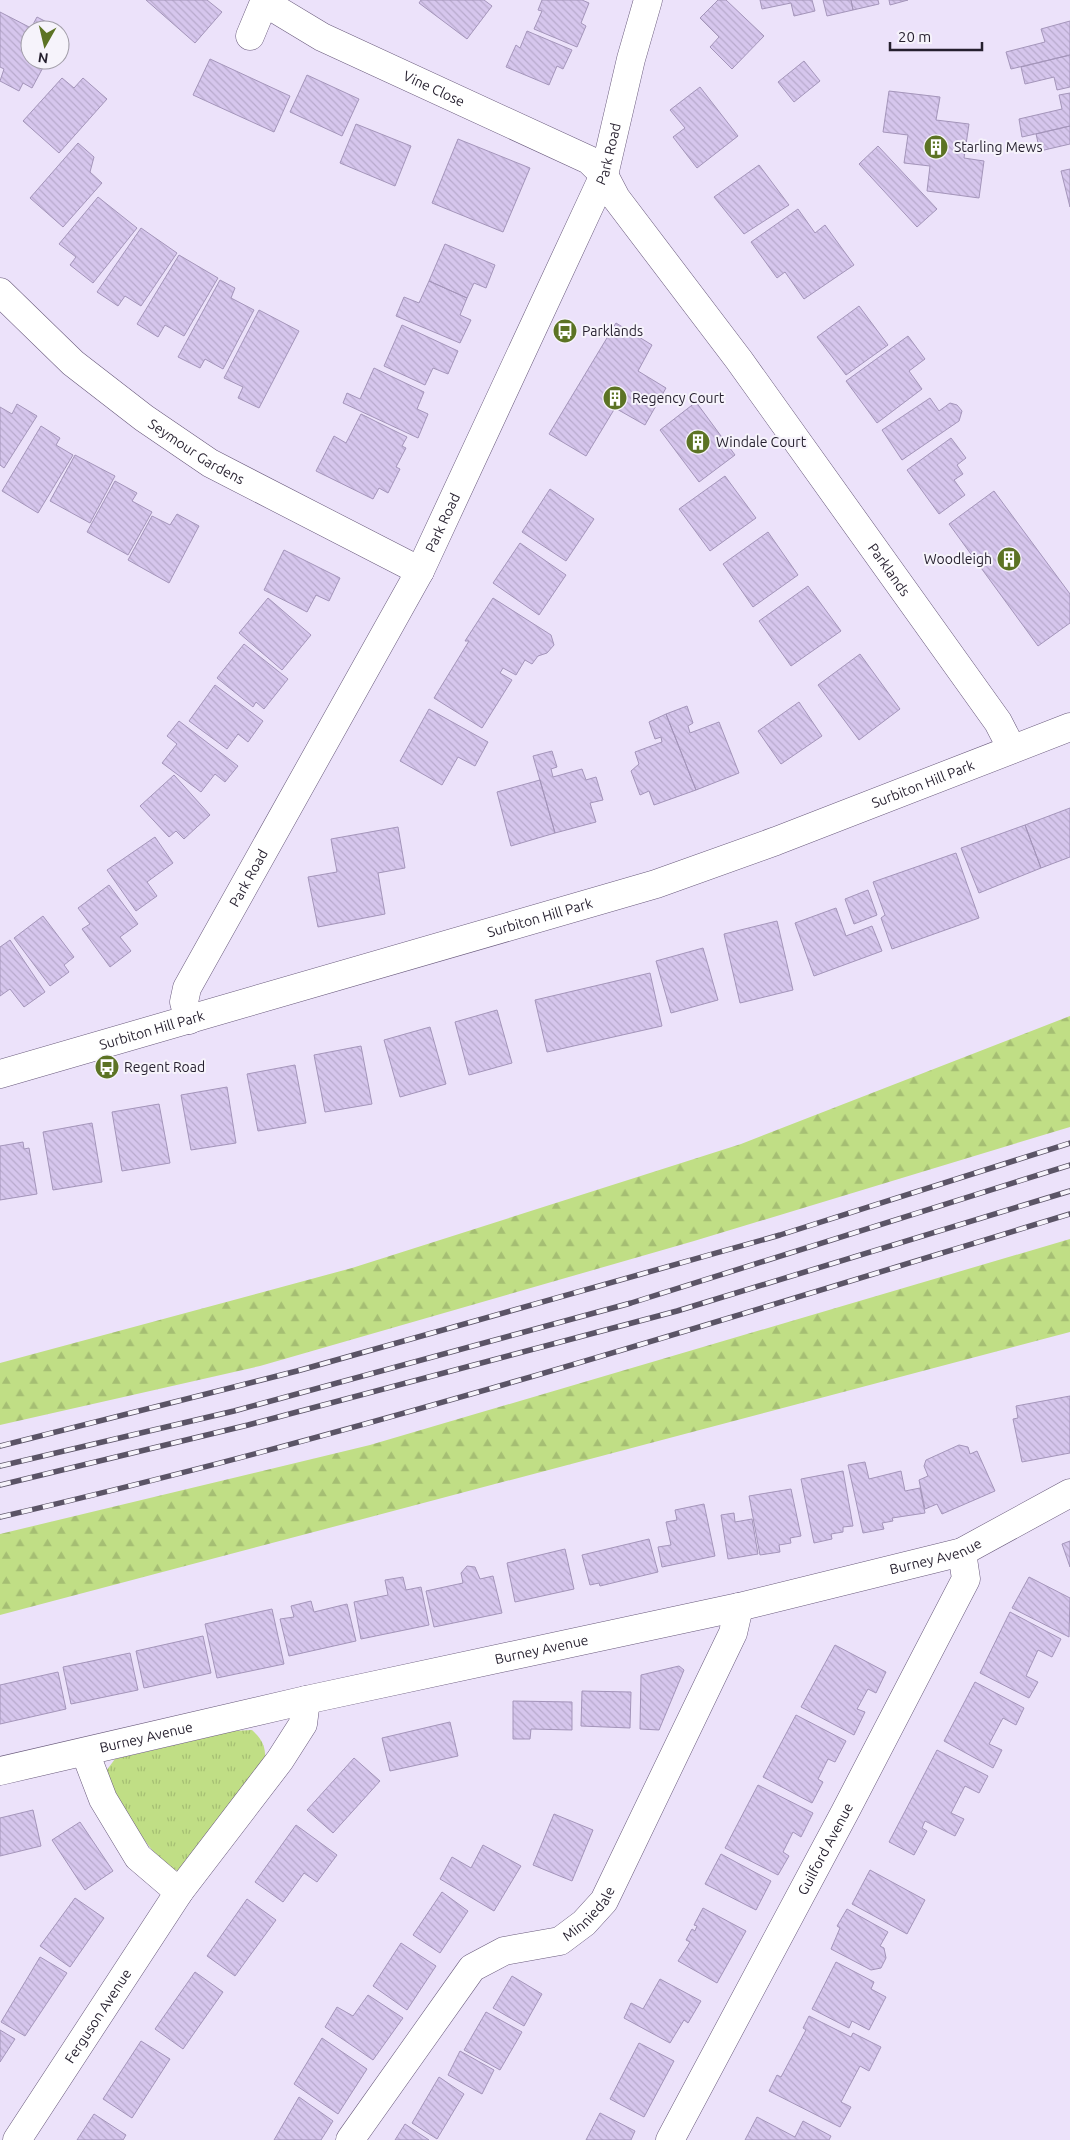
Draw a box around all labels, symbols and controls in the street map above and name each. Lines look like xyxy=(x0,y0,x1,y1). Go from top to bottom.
north arrow xyxy=(20,20,70,70)
scale bar xyxy=(890,20,982,52)
text: 20 m xyxy=(898,28,931,45)
text: N xyxy=(37,49,49,67)
street label: Vine Close xyxy=(401,68,467,110)
street label: Park Road xyxy=(593,121,624,187)
building icon: Starling Mews xyxy=(923,134,949,160)
place label: Starling Mews xyxy=(954,139,1042,155)
bus stop icon: Parklands xyxy=(552,318,578,344)
place label: Parklands xyxy=(582,323,643,339)
building icon: Regency Court xyxy=(602,385,628,411)
place label: Regency Court xyxy=(632,390,725,406)
street label: Seymour Gardens xyxy=(145,415,247,487)
building icon: Windale Court xyxy=(685,429,711,455)
place label: Windale Court xyxy=(716,434,807,450)
street label: Park Road xyxy=(422,491,463,555)
street label: Parklands xyxy=(865,540,913,599)
building icon: Woodleigh xyxy=(996,546,1022,572)
place label: Woodleigh xyxy=(924,551,992,567)
street label: Surbiton Hill Park xyxy=(869,757,976,811)
street label: Park Road xyxy=(226,846,271,910)
street label: Surbiton Hill Park xyxy=(485,895,594,940)
street label: Surbiton Hill Park xyxy=(97,1007,206,1053)
bus stop icon: Regent Road xyxy=(94,1054,120,1080)
place label: Regent Road xyxy=(124,1059,205,1075)
street label: Burney Avenue xyxy=(888,1535,984,1578)
street label: Burney Avenue xyxy=(493,1632,590,1667)
street label: Burney Avenue xyxy=(98,1719,194,1756)
street label: Guilford Avenue xyxy=(794,1800,856,1898)
street label: Minniedale xyxy=(559,1884,618,1944)
street label: Ferguson Avenue xyxy=(61,1966,134,2066)

